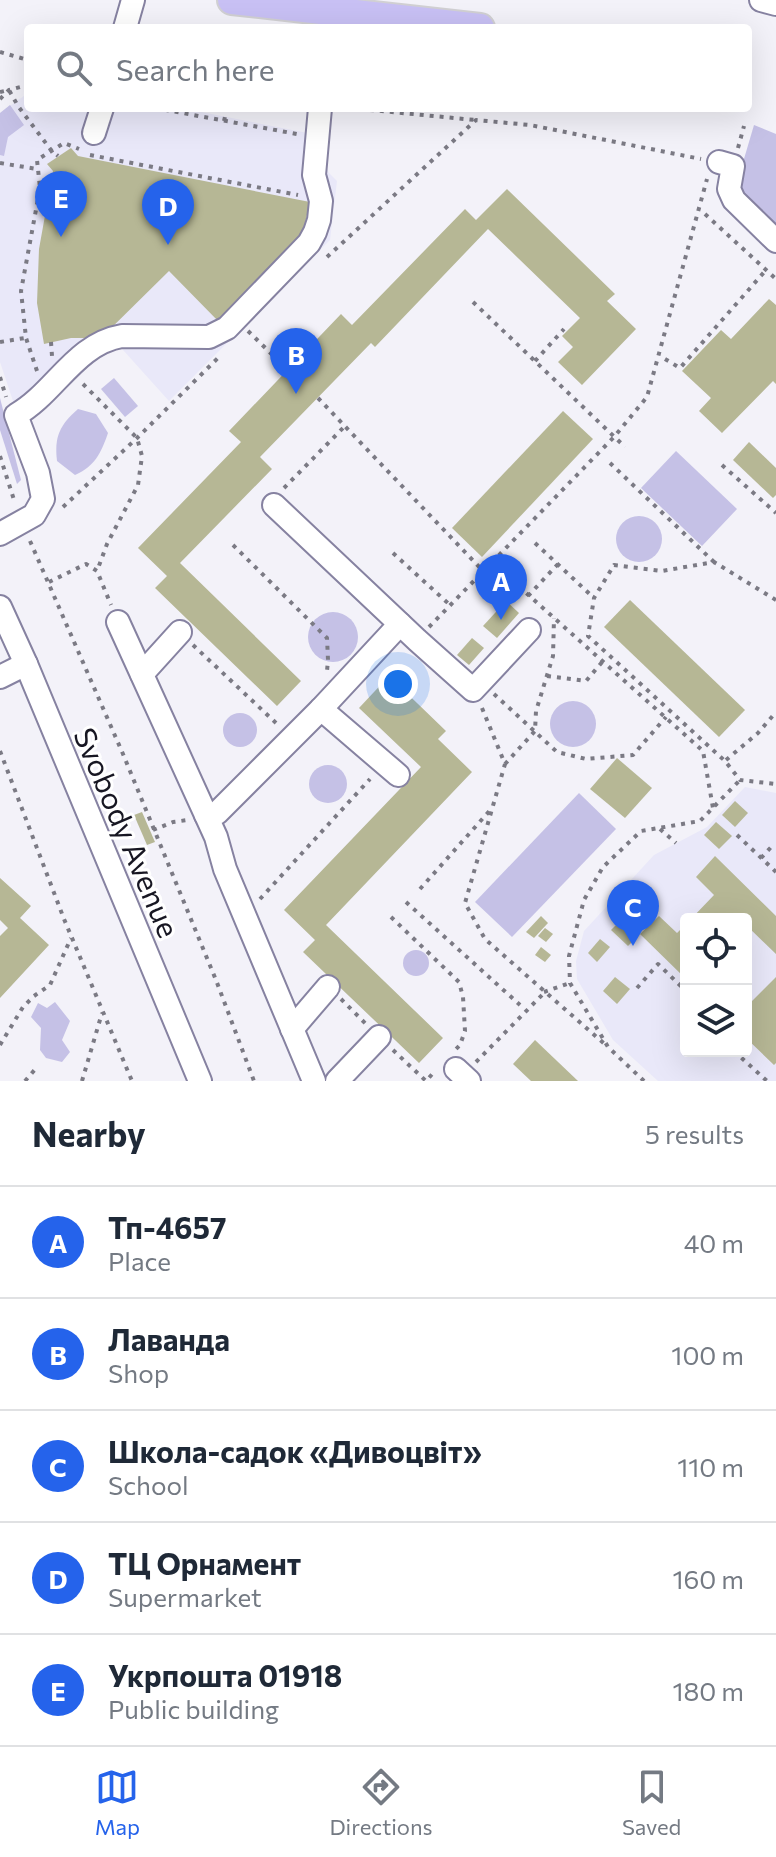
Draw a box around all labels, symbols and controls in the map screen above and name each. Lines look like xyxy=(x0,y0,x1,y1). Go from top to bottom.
search box xyxy=(24,24,752,112)
icon: search xyxy=(52,46,96,90)
text: Search here xyxy=(116,50,275,87)
pin: E xyxy=(35,171,87,237)
pin: D xyxy=(142,179,194,245)
pin: B xyxy=(270,328,322,394)
pin: A xyxy=(475,554,527,620)
your location xyxy=(378,664,418,704)
street label: Svobody Avenue xyxy=(67,722,189,942)
pin: C xyxy=(607,880,659,946)
map controls xyxy=(680,913,752,1057)
button: locate xyxy=(680,913,752,985)
button: layers xyxy=(680,985,752,1057)
text: Nearby xyxy=(32,1112,146,1154)
text: 5 results xyxy=(645,1118,744,1149)
text: Тп-4657 xyxy=(108,1208,227,1245)
text: A xyxy=(49,1227,67,1258)
text: 40 m xyxy=(684,1227,744,1258)
text: Place xyxy=(108,1245,171,1276)
text: Лаванда xyxy=(108,1320,230,1357)
text: B xyxy=(49,1339,67,1370)
text: 100 m xyxy=(671,1339,744,1370)
text: Shop xyxy=(108,1357,169,1388)
text: Школа-садок «Дивоцвіт» xyxy=(108,1432,482,1469)
text: C xyxy=(49,1451,67,1482)
text: 110 m xyxy=(677,1451,744,1482)
text: School xyxy=(108,1469,189,1500)
text: ТЦ Орнамент xyxy=(108,1544,301,1581)
text: D xyxy=(48,1563,68,1594)
text: 160 m xyxy=(672,1563,744,1594)
text: Supermarket xyxy=(108,1581,262,1612)
text: Укрпошта 01918 xyxy=(108,1656,342,1693)
text: E xyxy=(50,1675,66,1706)
text: 180 m xyxy=(672,1675,744,1706)
text: Public building xyxy=(108,1693,279,1724)
tab: Map xyxy=(95,1765,140,1840)
tab: Directions xyxy=(329,1765,433,1840)
tab: Saved xyxy=(622,1765,681,1840)

